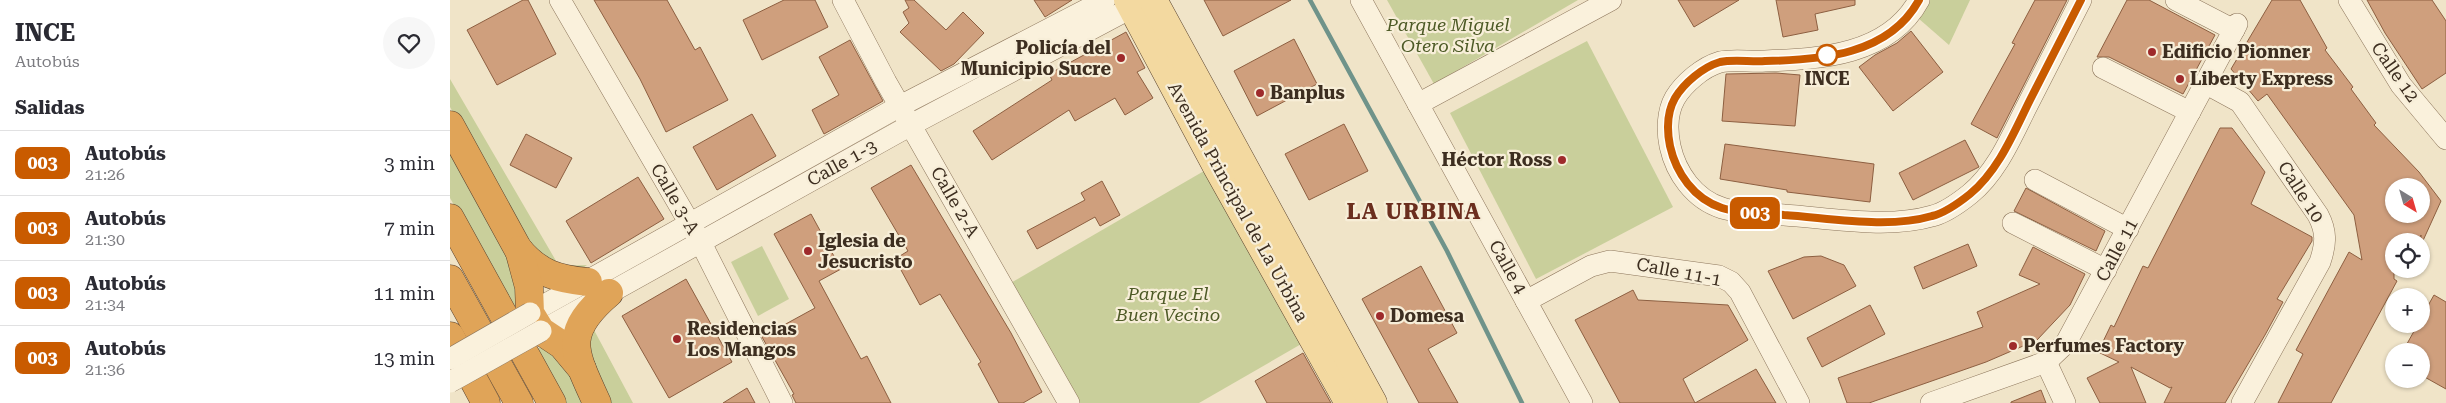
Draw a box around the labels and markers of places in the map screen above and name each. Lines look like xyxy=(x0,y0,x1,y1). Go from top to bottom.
place label: Policía del Municipio Sucre xyxy=(961,37,1111,79)
place label: Edificio Pionner xyxy=(2162,41,2310,62)
marker: INCE xyxy=(1816,44,1838,66)
marker: Edificio Pionner xyxy=(2146,46,2158,58)
marker: Policía del Municipio Sucre xyxy=(1115,52,1127,64)
place label: INCE xyxy=(1804,68,1850,89)
place label: Liberty Express xyxy=(2190,68,2333,89)
marker: Liberty Express xyxy=(2174,73,2186,85)
place label: Banplus xyxy=(1270,82,1345,103)
marker: Banplus xyxy=(1254,87,1266,99)
place label: Héctor Ross xyxy=(1442,149,1552,170)
marker: Héctor Ross xyxy=(1556,154,1568,166)
place label: Iglesia de Jesucristo xyxy=(818,230,913,272)
marker: Iglesia de Jesucristo xyxy=(802,245,814,257)
place label: Domesa xyxy=(1390,305,1464,326)
marker: Domesa xyxy=(1374,310,1386,322)
place label: Residencias Los Mangos xyxy=(687,318,797,360)
marker: Residencias Los Mangos xyxy=(671,333,683,345)
place label: Perfumes Factory xyxy=(2023,335,2184,356)
marker: Perfumes Factory xyxy=(2007,340,2019,352)

